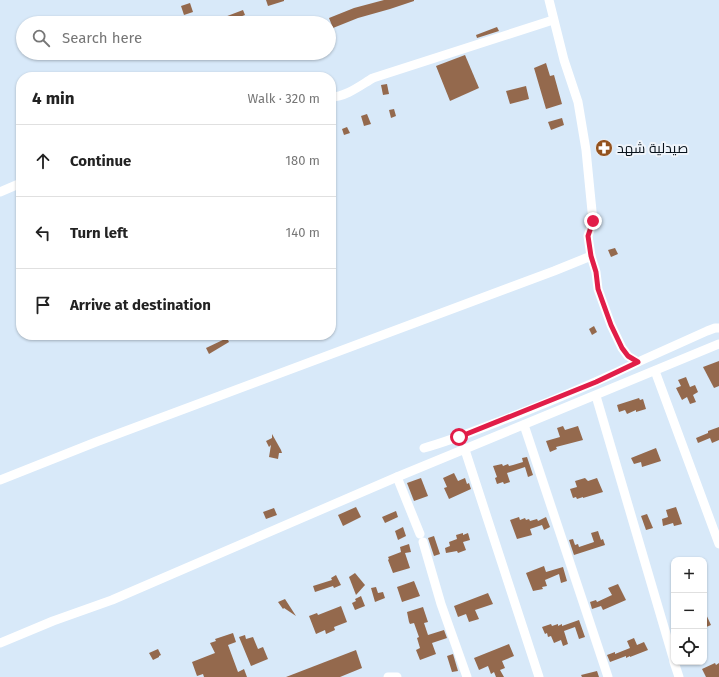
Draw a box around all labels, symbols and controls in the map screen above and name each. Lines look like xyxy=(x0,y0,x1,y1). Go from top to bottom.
search box xyxy=(16,16,336,60)
icon: search xyxy=(30,27,52,49)
text: Search here xyxy=(62,29,142,47)
text: 4 min xyxy=(32,88,75,109)
text: Walk · 320 m xyxy=(248,91,320,106)
pharmacy icon: صيدلية شهد xyxy=(594,138,614,158)
place label: صيدلية شهد xyxy=(617,140,688,157)
icon: ahead xyxy=(32,150,54,172)
text: Continue xyxy=(70,152,131,170)
text: 180 m xyxy=(285,153,320,168)
route end xyxy=(584,212,602,230)
icon: left xyxy=(32,222,54,244)
text: Turn left xyxy=(70,224,128,242)
text: 140 m xyxy=(286,225,320,240)
icon: arrive xyxy=(32,294,54,316)
text: Arrive at destination xyxy=(70,296,211,314)
route start xyxy=(450,428,468,446)
map controls xyxy=(671,557,707,665)
button: + xyxy=(671,557,707,593)
button: − xyxy=(671,593,707,629)
button: locate xyxy=(671,629,707,665)

